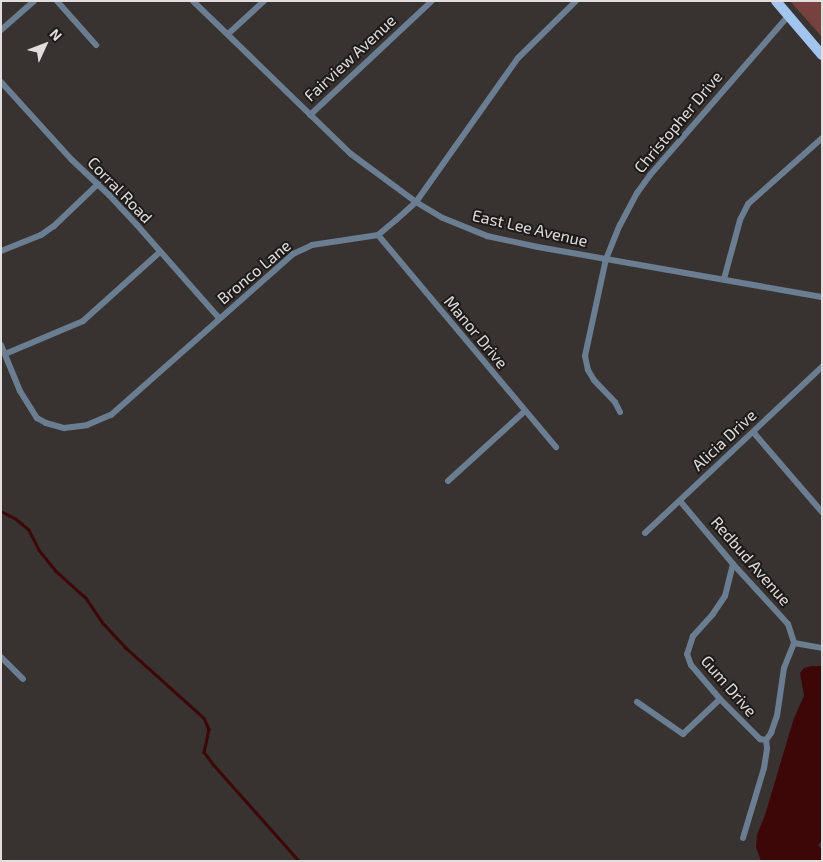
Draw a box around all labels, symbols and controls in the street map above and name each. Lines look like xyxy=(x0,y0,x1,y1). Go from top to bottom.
street label: Fairview Avenue xyxy=(300,10,400,106)
north arrow xyxy=(20,20,70,70)
text: N xyxy=(47,25,66,44)
street label: Christopher Drive xyxy=(630,67,726,177)
street label: Corral Road xyxy=(84,153,156,227)
street label: East Lee Avenue xyxy=(470,205,590,251)
street label: Bronco Lane xyxy=(213,236,295,308)
street label: Manor Drive xyxy=(440,292,512,372)
street label: Alicia Drive xyxy=(688,405,760,475)
street label: Redbud Avenue xyxy=(707,512,795,610)
street label: Gum Drive xyxy=(697,651,761,721)

